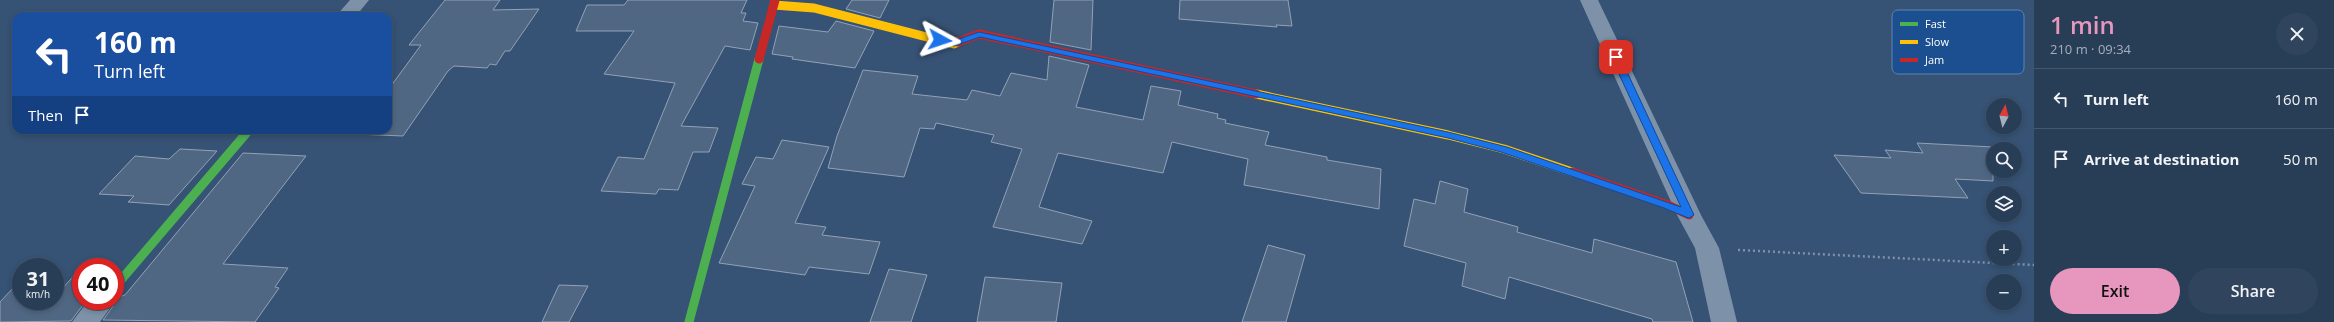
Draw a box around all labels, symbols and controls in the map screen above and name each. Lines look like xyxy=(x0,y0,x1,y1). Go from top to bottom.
text: 1 min xyxy=(2050,8,2115,41)
legend xyxy=(1892,10,2024,74)
button: close xyxy=(2276,13,2318,55)
text: Fast xyxy=(1925,16,1946,31)
position arrow xyxy=(919,19,961,61)
text: 160 m xyxy=(94,23,177,61)
icon: left xyxy=(28,28,80,80)
text: Slow xyxy=(1925,34,1949,49)
pin xyxy=(1599,40,1633,74)
text: 210 m · 09:34 xyxy=(2050,40,2131,58)
icon: arrive xyxy=(1605,46,1627,68)
text: Jam xyxy=(1924,52,1944,67)
text: Turn left xyxy=(94,59,165,83)
icon: left xyxy=(2050,88,2072,110)
text: Turn left xyxy=(2084,89,2149,109)
text: 160 m xyxy=(2274,89,2318,109)
north arrow xyxy=(1986,98,2022,134)
map controls xyxy=(1986,98,2022,310)
icon: arrive xyxy=(71,104,93,126)
text: Then xyxy=(28,105,63,125)
button: search xyxy=(1986,142,2022,178)
icon: arrive xyxy=(2050,148,2072,170)
text: Arrive at destination xyxy=(2084,149,2239,169)
text: 50 m xyxy=(2283,149,2318,169)
button: layers xyxy=(1986,186,2022,222)
button: + xyxy=(1986,230,2022,266)
speed limit sign: 40 xyxy=(72,258,124,310)
text: 31 xyxy=(27,265,49,292)
button: Exit xyxy=(2050,268,2180,314)
button: Share xyxy=(2188,268,2318,314)
button: − xyxy=(1986,274,2022,310)
text: km/h xyxy=(26,287,50,301)

